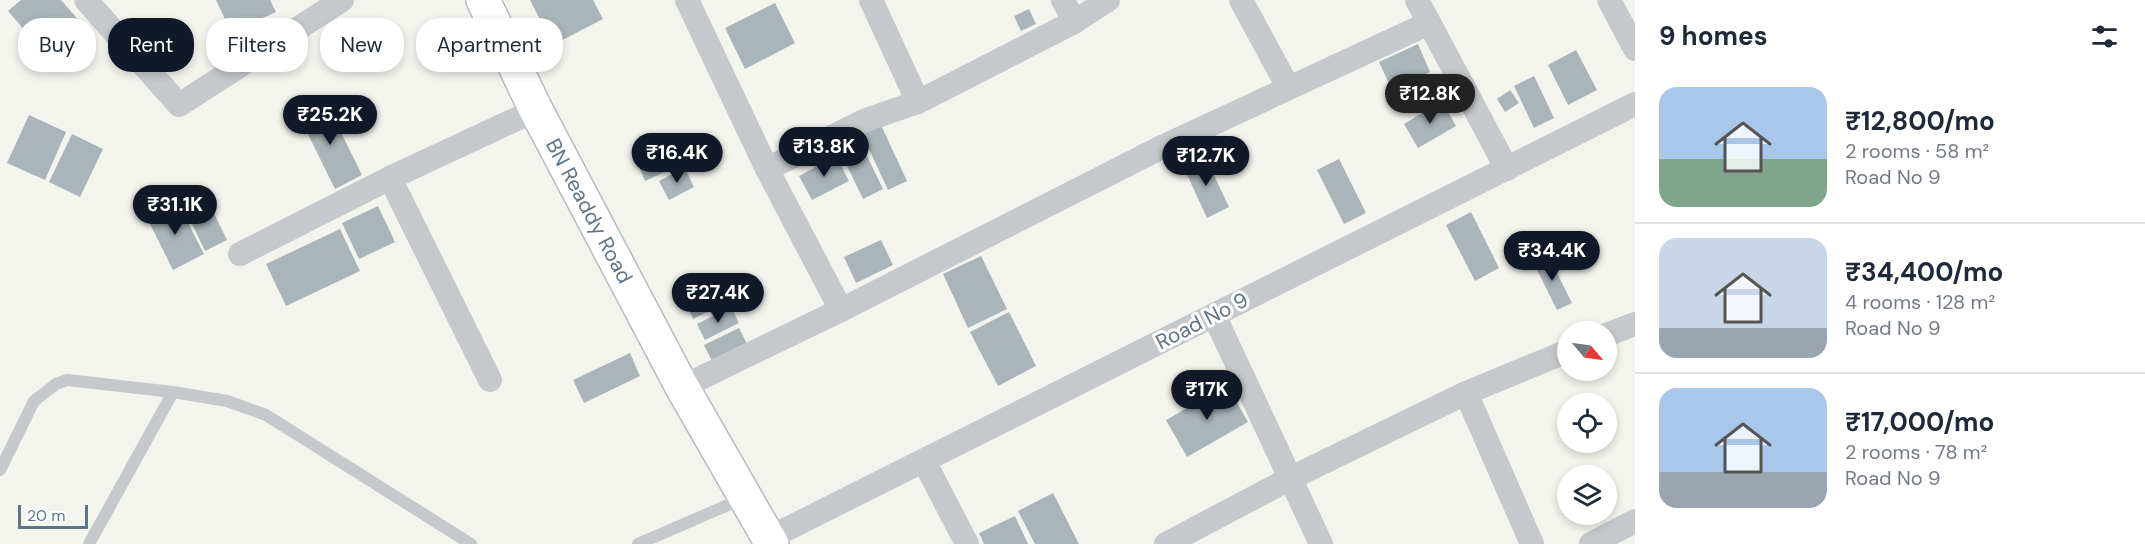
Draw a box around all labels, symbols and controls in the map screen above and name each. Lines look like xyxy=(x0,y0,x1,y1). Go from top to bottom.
chip: Buy xyxy=(18,18,96,72)
chip: Rent xyxy=(108,18,194,72)
chip: Filters xyxy=(206,18,308,72)
chip: New xyxy=(320,18,404,72)
chip: Apartment xyxy=(416,18,563,72)
text: 9 homes xyxy=(1659,19,1768,53)
icon: filters xyxy=(2088,20,2121,53)
pin: ₹12.8K xyxy=(1381,74,1479,125)
text: ₹12.8K xyxy=(1399,80,1461,106)
pin: ₹25.2K xyxy=(281,95,379,146)
text: ₹25.2K xyxy=(297,101,363,127)
text: ₹12,800/mo xyxy=(1845,104,1995,138)
icon: home xyxy=(1707,111,1779,183)
pin: ₹13.8K xyxy=(775,127,873,178)
pin: ₹16.4K xyxy=(628,133,726,184)
text: ₹13.8K xyxy=(793,133,855,159)
street label: BN Readdy Road xyxy=(539,134,639,288)
pin: ₹12.7K xyxy=(1157,136,1255,187)
text: 2 rooms · 58 m² xyxy=(1845,138,1989,164)
text: ₹16.4K xyxy=(646,139,708,165)
text: ₹12.7K xyxy=(1176,142,1236,168)
text: Road No 9 xyxy=(1845,164,1940,190)
pin: ₹31.1K xyxy=(126,185,224,236)
text: ₹31.1K xyxy=(147,191,203,217)
pin: ₹34.4K xyxy=(1503,231,1601,282)
text: ₹34.4K xyxy=(1518,237,1586,263)
text: ₹34,400/mo xyxy=(1845,255,2003,289)
icon: home xyxy=(1707,262,1779,334)
pin: ₹27.4K xyxy=(669,273,767,324)
text: ₹27.4K xyxy=(686,279,750,305)
street label: Road No 9 xyxy=(1151,286,1253,356)
text: 4 rooms · 128 m² xyxy=(1845,289,1995,315)
text: Road No 9 xyxy=(1845,315,1940,341)
north arrow xyxy=(1557,321,1617,381)
map controls xyxy=(1557,321,1617,525)
pin: ₹17K xyxy=(1171,370,1243,421)
text: ₹17K xyxy=(1185,376,1229,402)
button: locate xyxy=(1557,393,1617,453)
text: ₹17,000/mo xyxy=(1845,405,1994,439)
icon: home xyxy=(1707,412,1779,484)
text: 2 rooms · 78 m² xyxy=(1845,439,1987,465)
button: layers xyxy=(1557,465,1617,525)
text: Road No 9 xyxy=(1845,465,1940,491)
scale bar xyxy=(18,502,88,530)
text: 20 m xyxy=(27,505,66,526)

